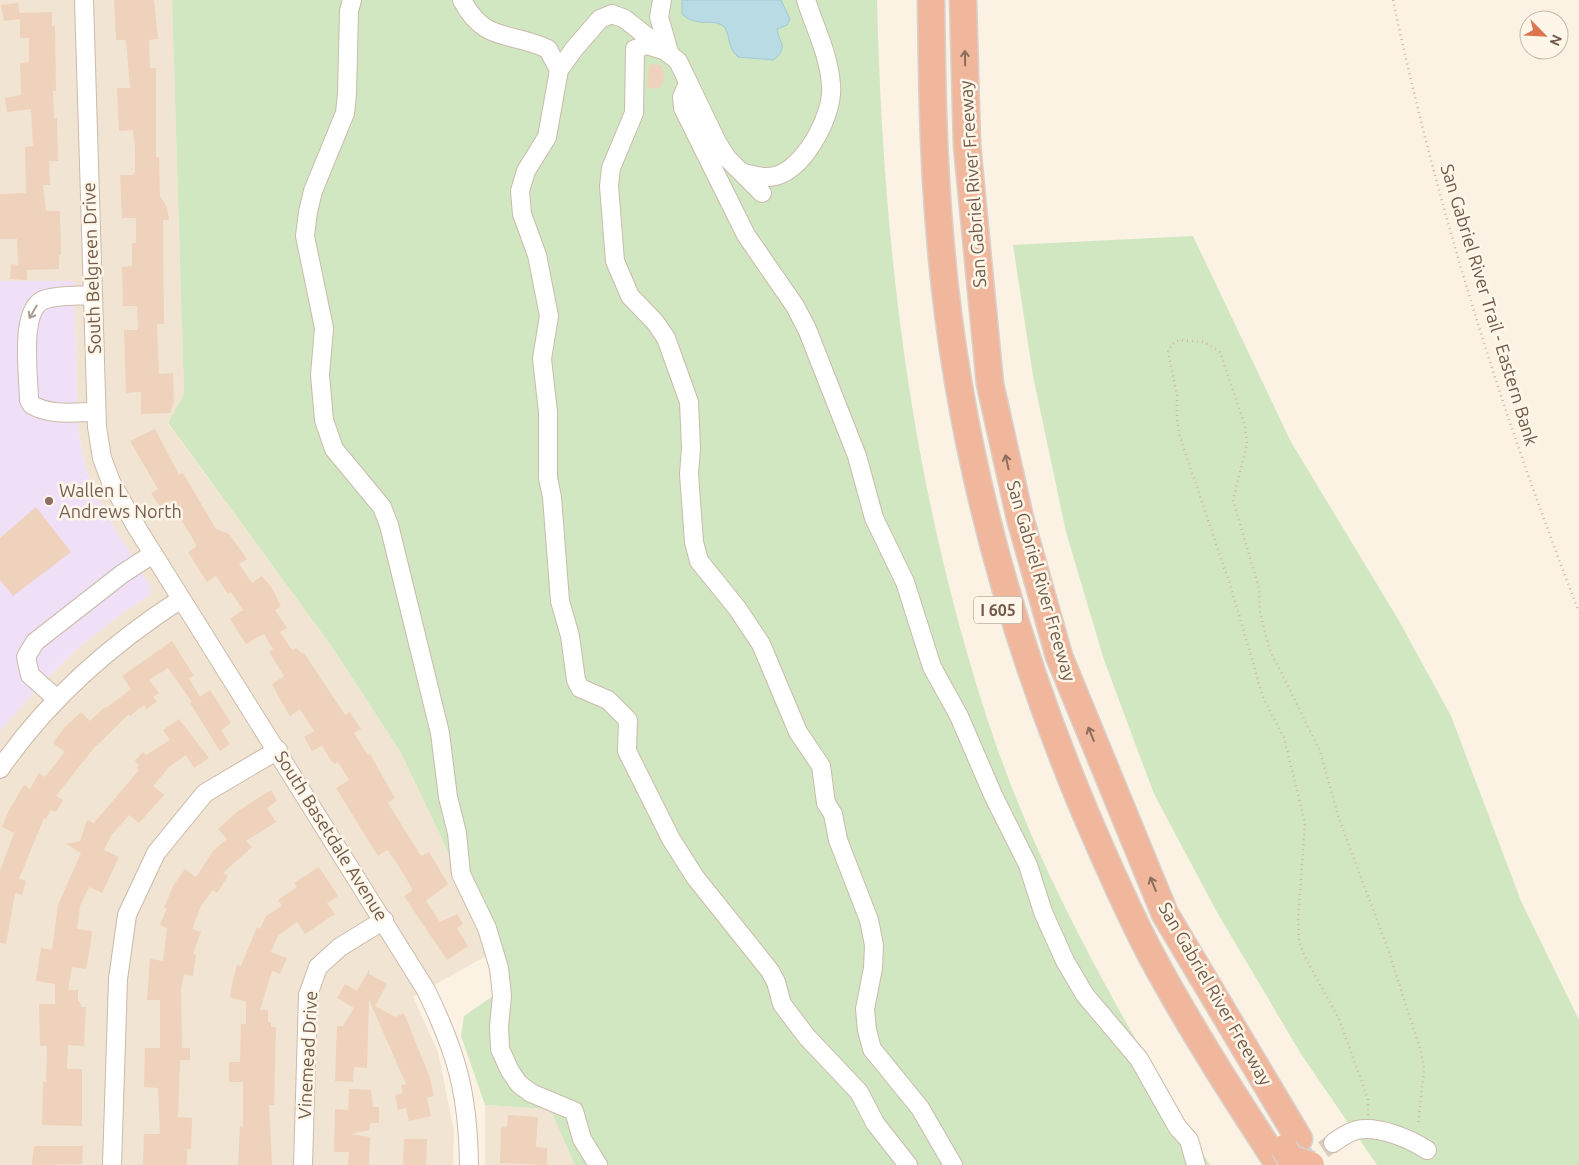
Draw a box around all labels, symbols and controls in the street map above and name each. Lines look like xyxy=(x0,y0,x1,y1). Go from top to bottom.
north arrow xyxy=(1519,10,1569,60)
text: N xyxy=(1546,32,1565,48)
one-way arrow xyxy=(960,50,969,66)
street label: San Gabriel River Freeway xyxy=(955,79,989,288)
street label: San Gabriel River Trail - Eastern Bank xyxy=(1438,162,1542,448)
street label: South Belgreen Drive xyxy=(78,182,104,354)
one-way arrow xyxy=(28,305,38,320)
one-way arrow xyxy=(1002,455,1012,471)
street label: San Gabriel River Freeway xyxy=(1004,478,1080,684)
place label: Wallen L Andrews North xyxy=(59,480,182,521)
marker: Wallen L Andrews North xyxy=(43,495,55,507)
road number: I 605 xyxy=(974,596,1022,624)
one-way arrow xyxy=(1086,727,1096,742)
street label: South Basetdale Avenue xyxy=(271,747,392,924)
one-way arrow xyxy=(1148,877,1157,892)
street label: San Gabriel River Freeway xyxy=(1155,899,1277,1089)
street label: Vinemead Drive xyxy=(294,990,320,1120)

